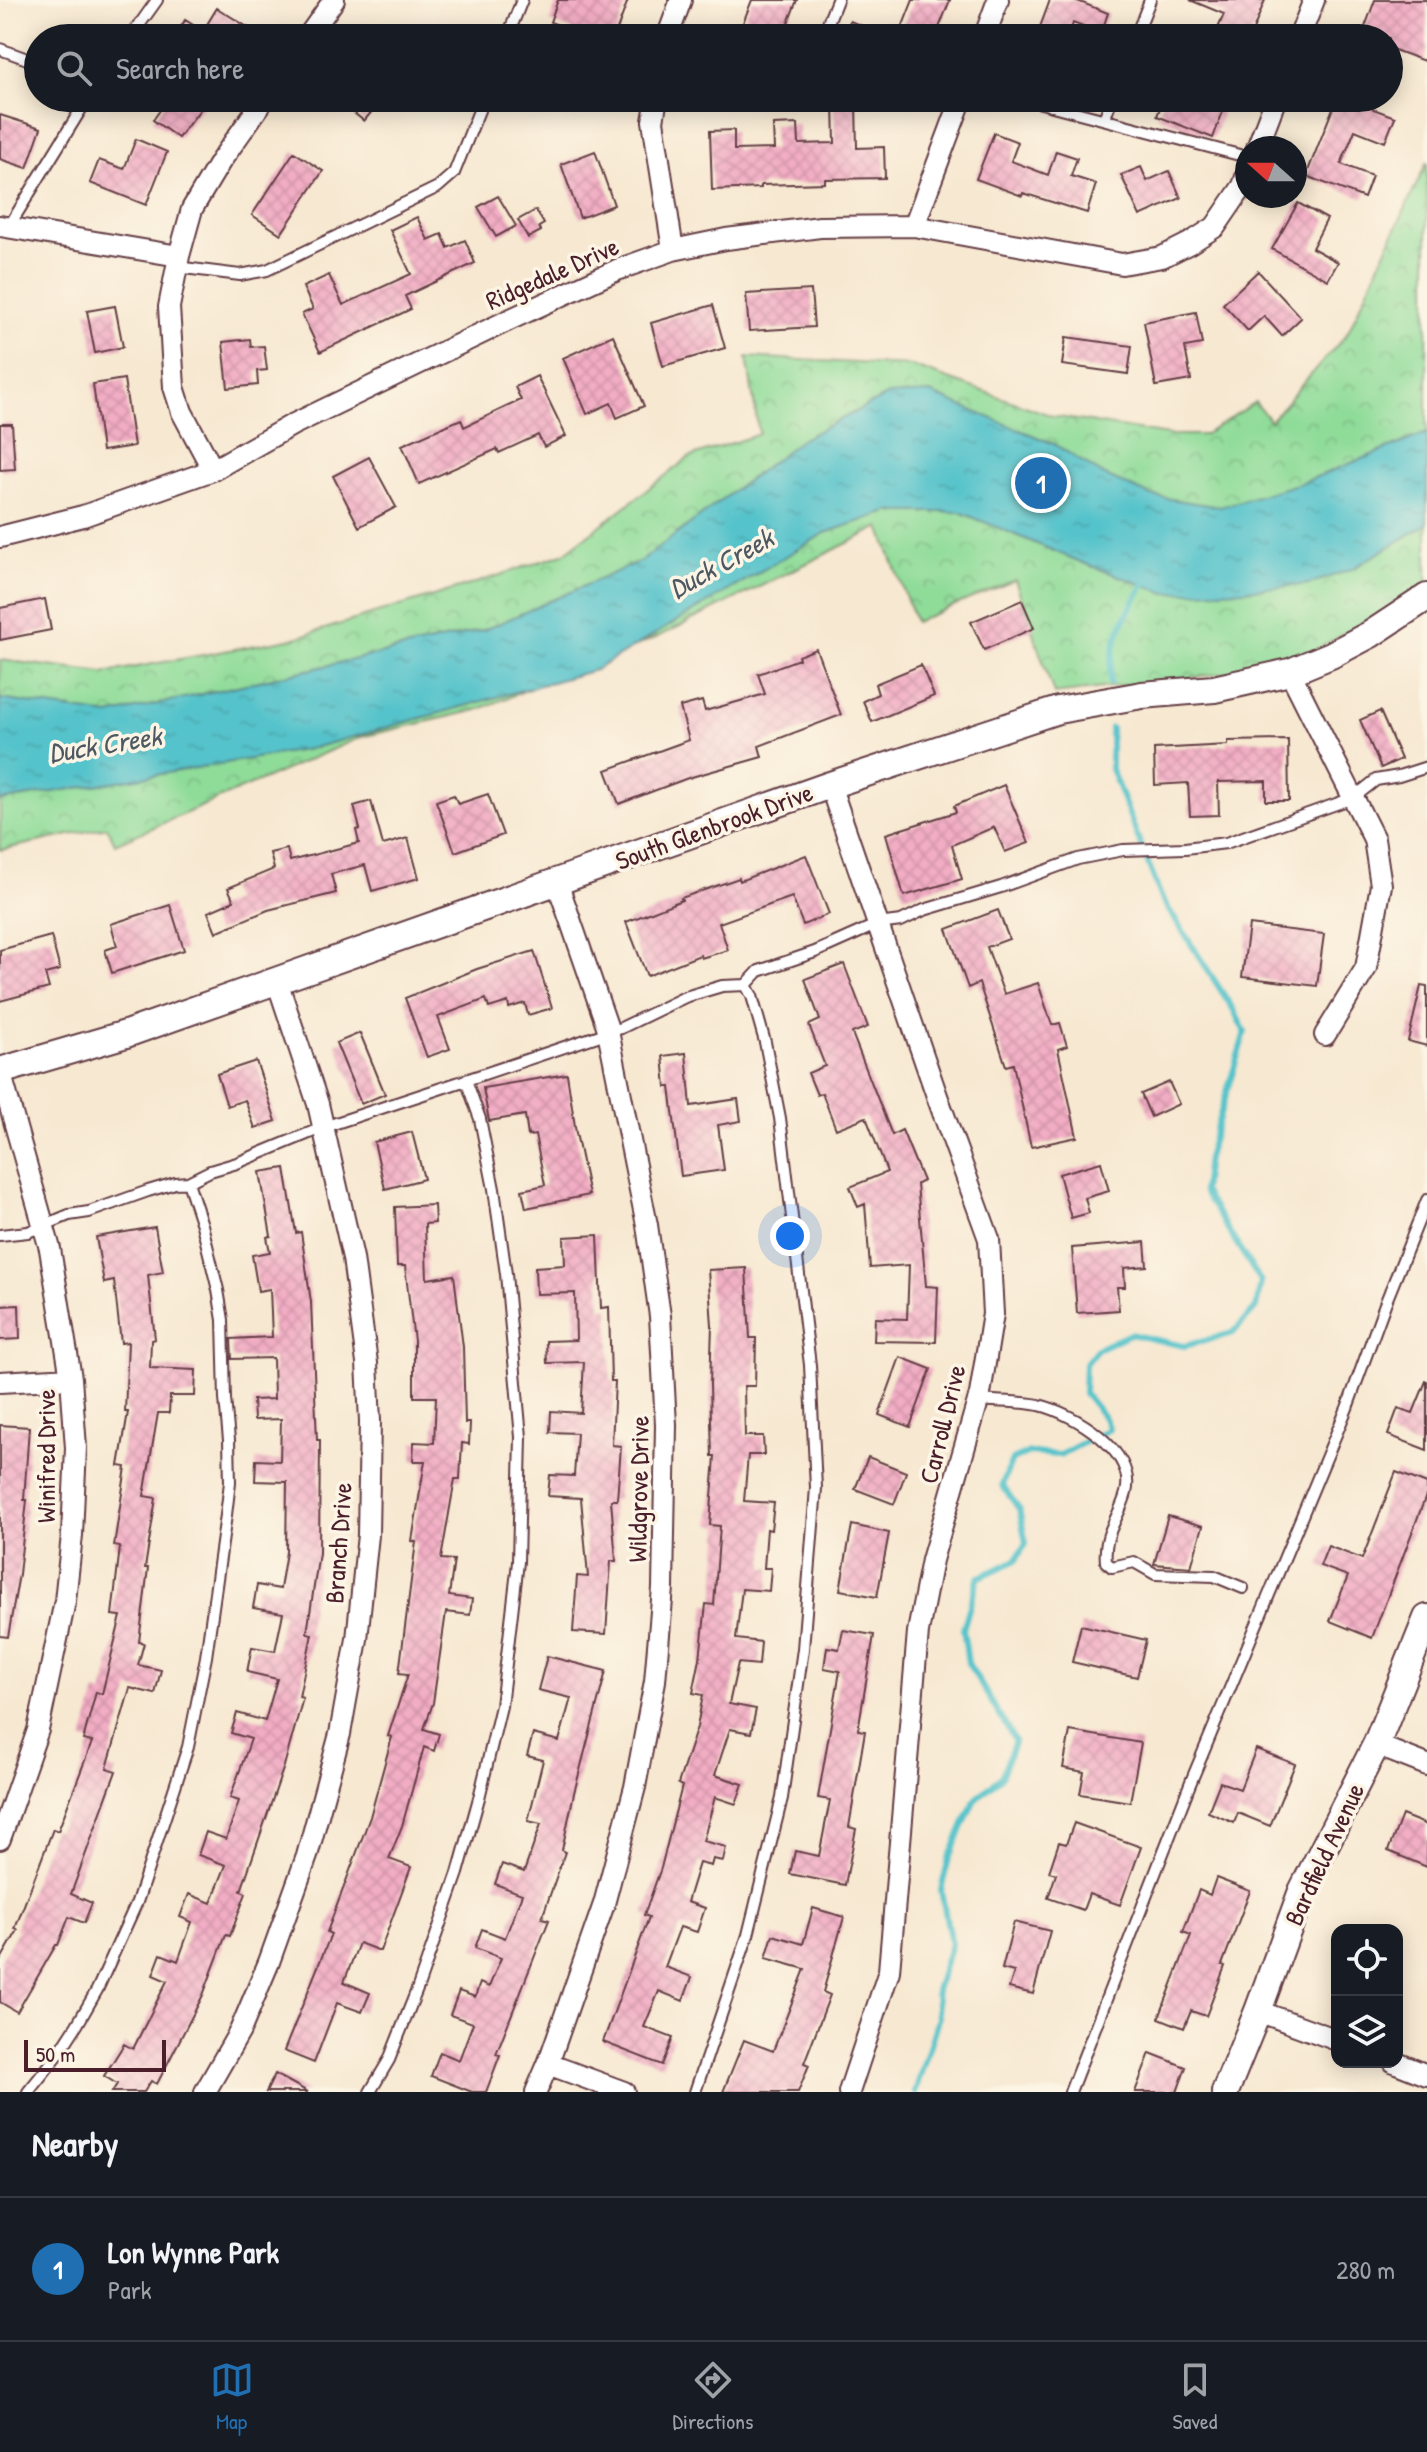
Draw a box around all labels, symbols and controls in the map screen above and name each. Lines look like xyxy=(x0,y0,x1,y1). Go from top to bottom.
search box xyxy=(24,24,1403,112)
icon: search xyxy=(52,46,96,90)
text: Search here xyxy=(116,48,244,88)
north arrow xyxy=(1235,136,1307,208)
street label: Ridgedale Drive xyxy=(480,228,624,318)
pin: 1 xyxy=(1015,453,1067,513)
water label: Duck Creek xyxy=(662,518,782,607)
water label: Duck Creek xyxy=(46,716,166,772)
street label: South Glenbrook Drive xyxy=(610,774,818,878)
your location xyxy=(770,1216,810,1256)
street label: Carroll Drive xyxy=(910,1361,974,1487)
street label: Winifred Drive xyxy=(28,1389,63,1523)
street label: Wildgrove Drive xyxy=(619,1415,657,1563)
street label: Branch Drive xyxy=(316,1481,360,1605)
street label: Bardfield Avenue xyxy=(1276,1777,1372,1931)
map controls xyxy=(1331,1924,1403,2068)
button: locate xyxy=(1331,1924,1403,1996)
button: layers xyxy=(1331,1996,1403,2068)
scale bar xyxy=(24,2036,166,2072)
text: 50 m xyxy=(36,2039,75,2069)
text: Nearby xyxy=(32,2121,118,2167)
text: Lon Wynne Park xyxy=(108,2232,279,2272)
text: 1 xyxy=(53,2252,63,2287)
text: 280 m xyxy=(1336,2252,1395,2287)
text: Park xyxy=(108,2272,152,2307)
tab: Map xyxy=(210,2358,254,2436)
tab: Directions xyxy=(673,2358,754,2436)
tab: Saved xyxy=(1173,2358,1217,2436)

